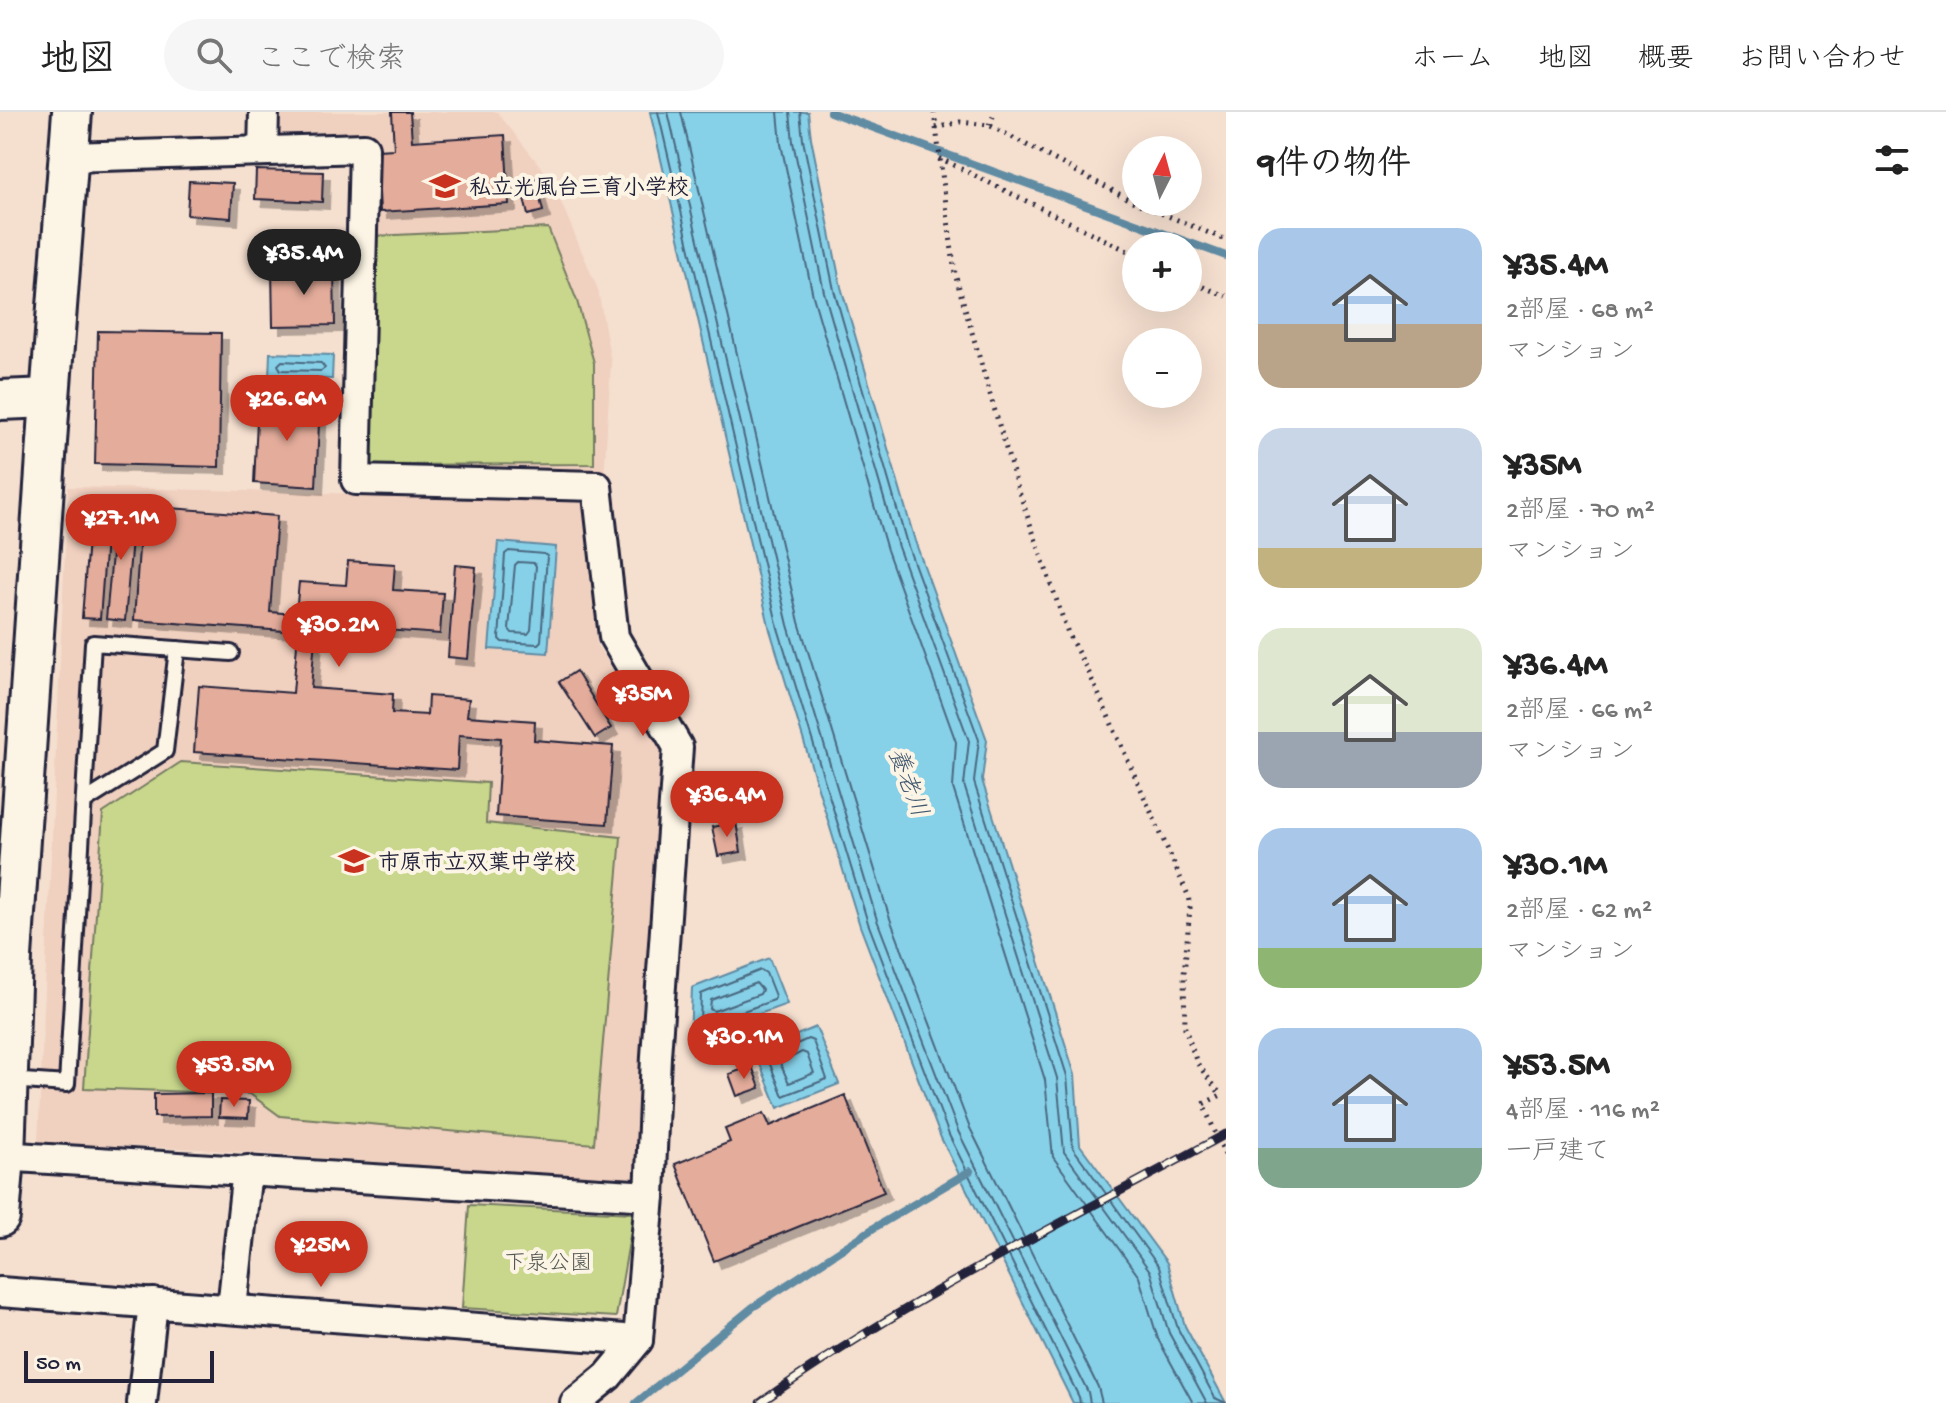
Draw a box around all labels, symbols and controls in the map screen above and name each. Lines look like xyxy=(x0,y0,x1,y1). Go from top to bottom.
search box xyxy=(164,19,724,91)
icon: search xyxy=(192,33,236,77)
text: 地図 xyxy=(40,41,116,85)
text: ここで検索 xyxy=(256,44,406,79)
text: ホーム xyxy=(1411,44,1494,77)
text: 地図 xyxy=(1538,44,1594,77)
text: 概要 xyxy=(1638,44,1694,77)
text: お問い合わせ xyxy=(1738,44,1906,77)
north arrow xyxy=(1122,136,1202,216)
map controls xyxy=(1122,136,1202,408)
icon: filters xyxy=(1870,138,1914,182)
text: 9件の物件 xyxy=(1258,147,1411,187)
school or university icon: 私立光風台三育小学校 xyxy=(428,169,462,203)
place label: 私立光風台三育小学校 xyxy=(469,176,689,203)
pin: ¥35.4M xyxy=(239,229,369,297)
button: + xyxy=(1122,232,1202,312)
text: ¥35.4M xyxy=(265,239,343,270)
text: ¥35.4M xyxy=(1506,247,1608,287)
icon: home xyxy=(1322,260,1418,356)
text: 2部屋 · 68 m² xyxy=(1506,297,1654,328)
button: − xyxy=(1122,328,1202,408)
text: マンション xyxy=(1506,338,1635,369)
pin: ¥26.6M xyxy=(222,375,352,443)
text: ¥26.6M xyxy=(248,385,326,416)
text: ¥35M xyxy=(1506,447,1581,487)
icon: home xyxy=(1322,460,1418,556)
pin: ¥27.1M xyxy=(56,494,186,562)
text: 2部屋 · 70 m² xyxy=(1506,497,1654,528)
text: ¥27.1M xyxy=(83,504,159,535)
text: マンション xyxy=(1506,538,1635,569)
pin: ¥30.2M xyxy=(274,601,404,669)
text: ¥30.2M xyxy=(299,611,379,642)
text: ¥36.4M xyxy=(1506,647,1607,687)
icon: home xyxy=(1322,660,1418,756)
pin: ¥35M xyxy=(596,670,690,738)
text: ¥35M xyxy=(614,680,672,711)
text: 2部屋 · 66 m² xyxy=(1506,697,1653,728)
text: マンション xyxy=(1506,738,1635,769)
water label: 養老川 xyxy=(879,744,933,822)
pin: ¥36.4M xyxy=(662,771,792,839)
text: ¥36.4M xyxy=(688,781,766,812)
school or university icon: 市原市立双葉中学校 xyxy=(337,844,371,878)
text: ¥30.1M xyxy=(1506,847,1607,887)
place label: 市原市立双葉中学校 xyxy=(378,850,576,878)
icon: home xyxy=(1322,860,1418,956)
text: 2部屋 · 62 m² xyxy=(1506,897,1652,928)
text: マンション xyxy=(1506,938,1635,969)
pin: ¥30.1M xyxy=(679,1013,809,1081)
text: ¥30.1M xyxy=(705,1023,783,1054)
pin: ¥53.5M xyxy=(169,1041,299,1109)
text: ¥53.5M xyxy=(1506,1047,1609,1087)
text: ¥53.5M xyxy=(194,1051,274,1082)
icon: home xyxy=(1322,1060,1418,1156)
text: 4部屋 · 116 m² xyxy=(1506,1097,1660,1128)
text: 一戸建て xyxy=(1506,1138,1610,1169)
pin: ¥25M xyxy=(274,1221,368,1289)
text: ¥25M xyxy=(293,1231,349,1262)
park label: 下泉公園 xyxy=(504,1251,592,1278)
scale bar xyxy=(24,1347,214,1383)
text: 50 m xyxy=(36,1352,81,1378)

